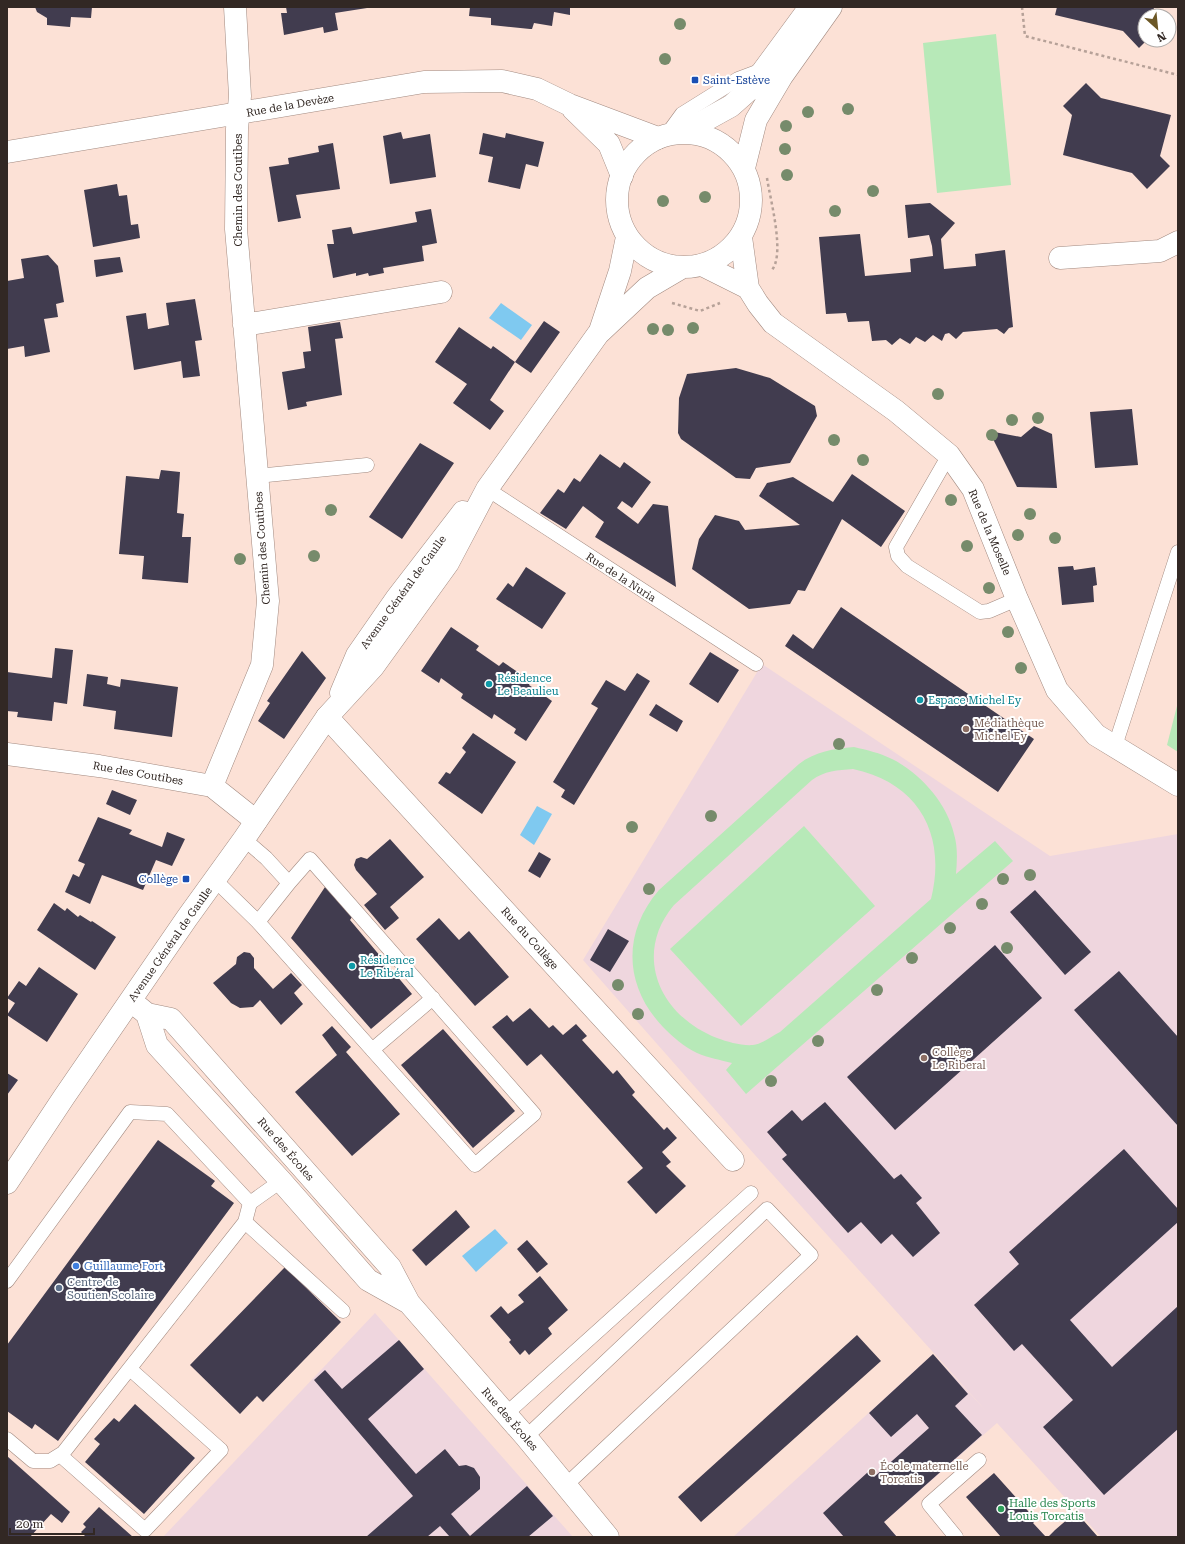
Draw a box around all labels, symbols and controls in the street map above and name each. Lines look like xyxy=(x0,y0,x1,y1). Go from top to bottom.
north arrow xyxy=(1137,8,1177,48)
text: N xyxy=(1154,29,1168,44)
place label: Saint-Estève xyxy=(703,74,770,87)
marker: Saint-Estève xyxy=(690,75,700,85)
street label: Rue de la Devèze xyxy=(245,91,335,120)
street label: Chemin des Coutibes xyxy=(232,133,245,247)
street label: Rue de la Moselle xyxy=(966,487,1014,577)
street label: Chemin des Coutibes xyxy=(252,491,273,605)
street label: Avenue Général de Gaulle xyxy=(358,533,449,652)
street label: Rue de la Nuria xyxy=(583,550,658,605)
place label: Résidence Le Beaulieu xyxy=(497,672,559,698)
marker: Résidence Le Beaulieu xyxy=(484,679,494,689)
place label: Espace Michel Ey xyxy=(928,694,1022,707)
marker: Espace Michel Ey xyxy=(915,695,925,705)
place label: Médiathèque Michel Ey xyxy=(974,717,1044,743)
marker: Médiathèque Michel Ey xyxy=(961,724,971,734)
street label: Rue des Coutibes xyxy=(92,759,184,788)
place label: Collège xyxy=(139,873,178,886)
marker: Collège xyxy=(181,874,191,884)
street label: Avenue Général de Gaulle xyxy=(126,884,215,1004)
street label: Rue du Collège xyxy=(498,905,561,972)
place label: Résidence Le Ribéral xyxy=(360,954,415,980)
marker: Résidence Le Ribéral xyxy=(347,961,357,971)
place label: Collège Le Riberal xyxy=(932,1046,986,1072)
marker: Collège Le Riberal xyxy=(919,1053,929,1063)
street label: Rue des Écoles xyxy=(255,1115,317,1183)
place label: Guillaume Fort xyxy=(84,1260,163,1273)
marker: Guillaume Fort xyxy=(71,1261,81,1271)
place label: Centre de Soutien Scolaire xyxy=(67,1276,154,1302)
marker: Centre de Soutien Scolaire xyxy=(54,1283,64,1293)
street label: Rue des Écoles xyxy=(479,1385,541,1453)
place label: École maternelle Torcatis xyxy=(880,1459,969,1486)
marker: École maternelle Torcatis xyxy=(867,1467,877,1477)
place label: Halle des Sports Louis Torcatis xyxy=(1009,1497,1096,1523)
marker: Halle des Sports Louis Torcatis xyxy=(996,1504,1006,1514)
scale bar xyxy=(10,1510,94,1536)
text: 20 m xyxy=(16,1517,43,1531)

